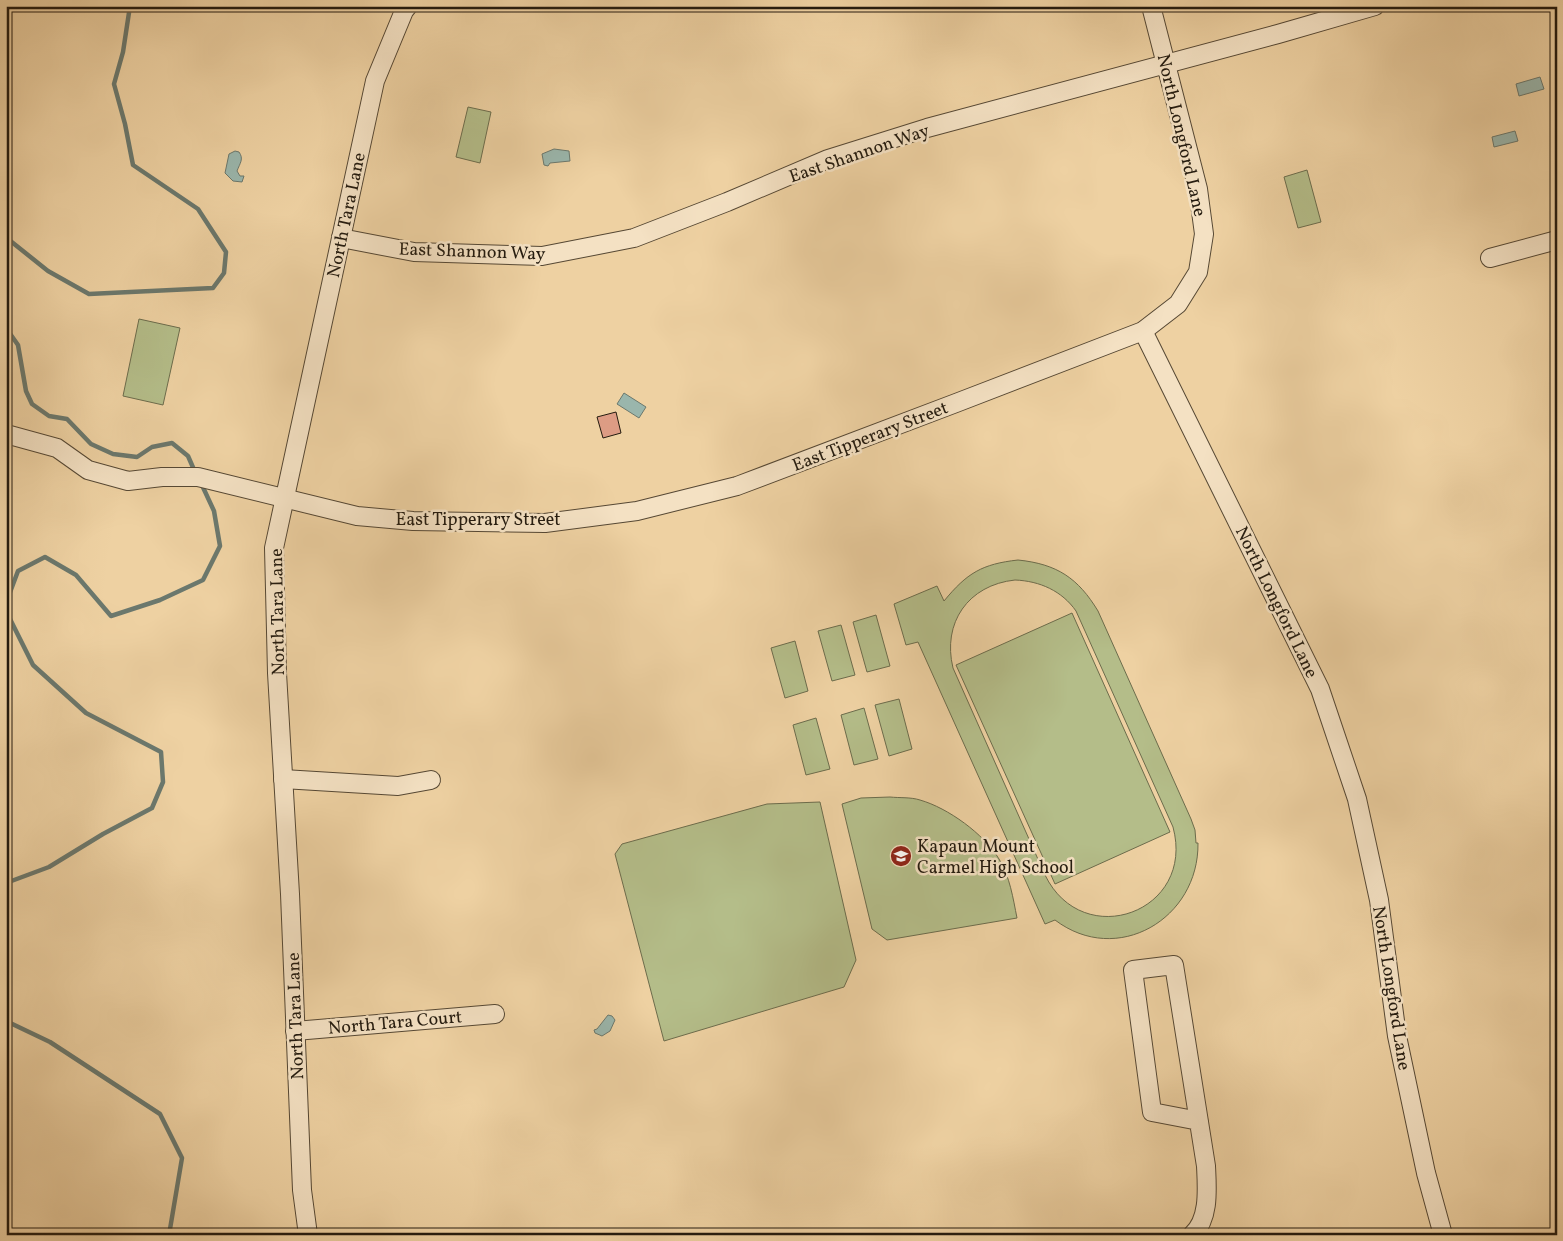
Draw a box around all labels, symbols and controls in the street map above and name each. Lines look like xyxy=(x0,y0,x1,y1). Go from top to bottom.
street label: North Longford Lane xyxy=(1150,52,1211,219)
street label: East Shannon Way xyxy=(786,119,933,190)
street label: North Tara Lane xyxy=(322,150,373,280)
street label: East Shannon Way xyxy=(398,237,546,268)
street label: East Tipperary Street xyxy=(789,396,952,479)
street label: East Tipperary Street xyxy=(395,508,561,533)
street label: North Longford Lane xyxy=(1228,523,1323,683)
street label: North Tara Lane xyxy=(265,548,292,676)
place label: Kapaun Mount Carmel High School xyxy=(917,835,1074,881)
school or university icon: Kapaun Mount Carmel High School xyxy=(889,844,913,868)
street label: North Longford Lane xyxy=(1365,904,1416,1072)
street label: North Tara Lane xyxy=(282,952,311,1080)
street label: North Tara Court xyxy=(327,1005,463,1042)

